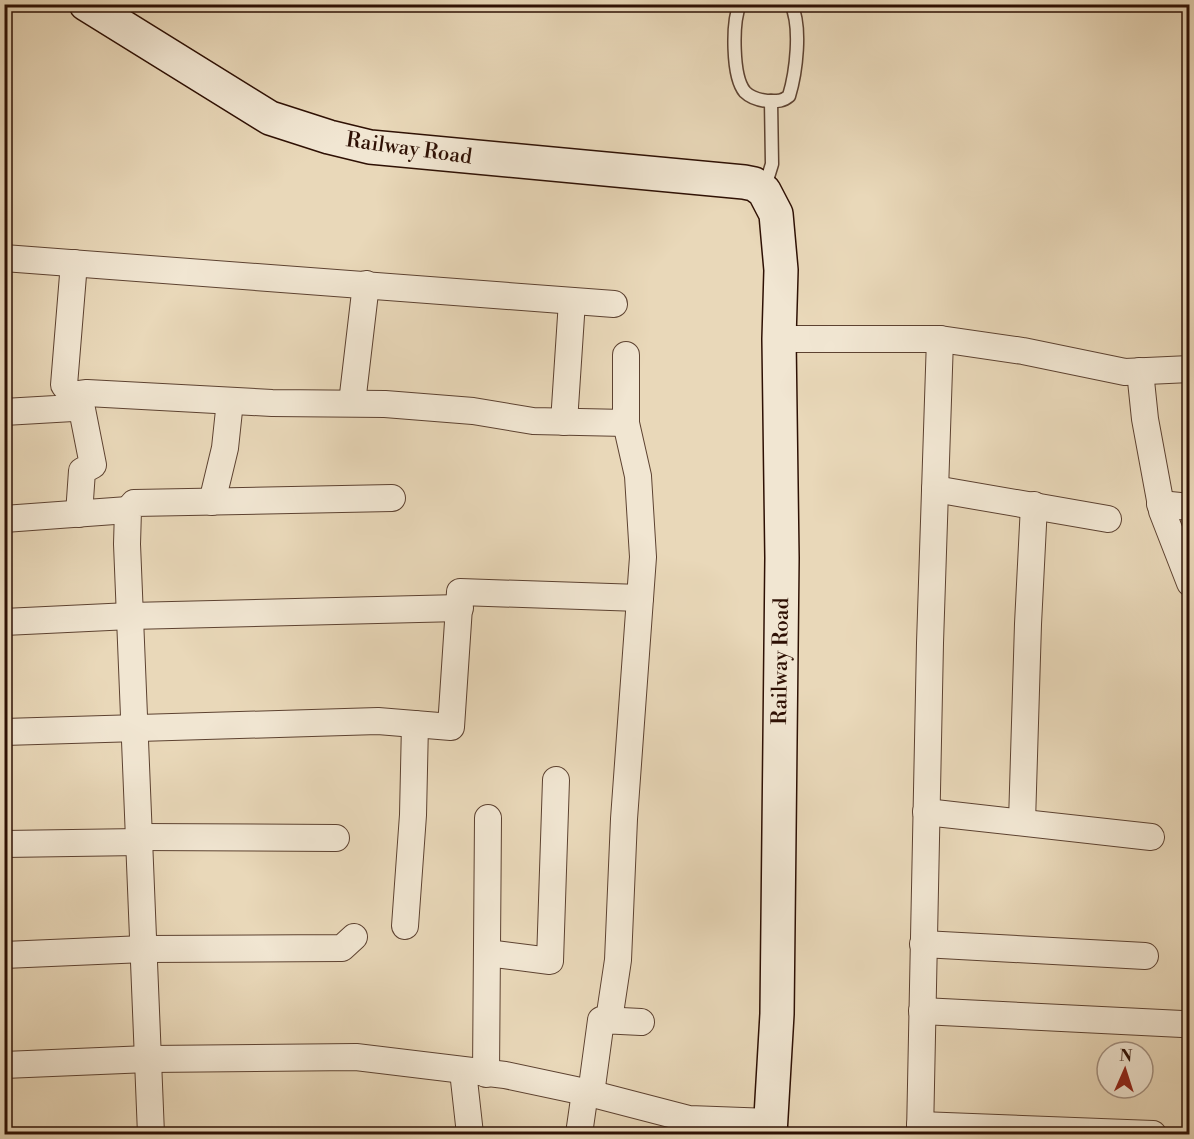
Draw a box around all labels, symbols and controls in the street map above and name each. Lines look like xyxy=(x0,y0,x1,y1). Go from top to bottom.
street label: Railway Road xyxy=(344,127,474,171)
street label: Railway Road xyxy=(767,597,795,725)
north arrow xyxy=(1095,1040,1155,1100)
text: N xyxy=(1119,1046,1133,1066)

